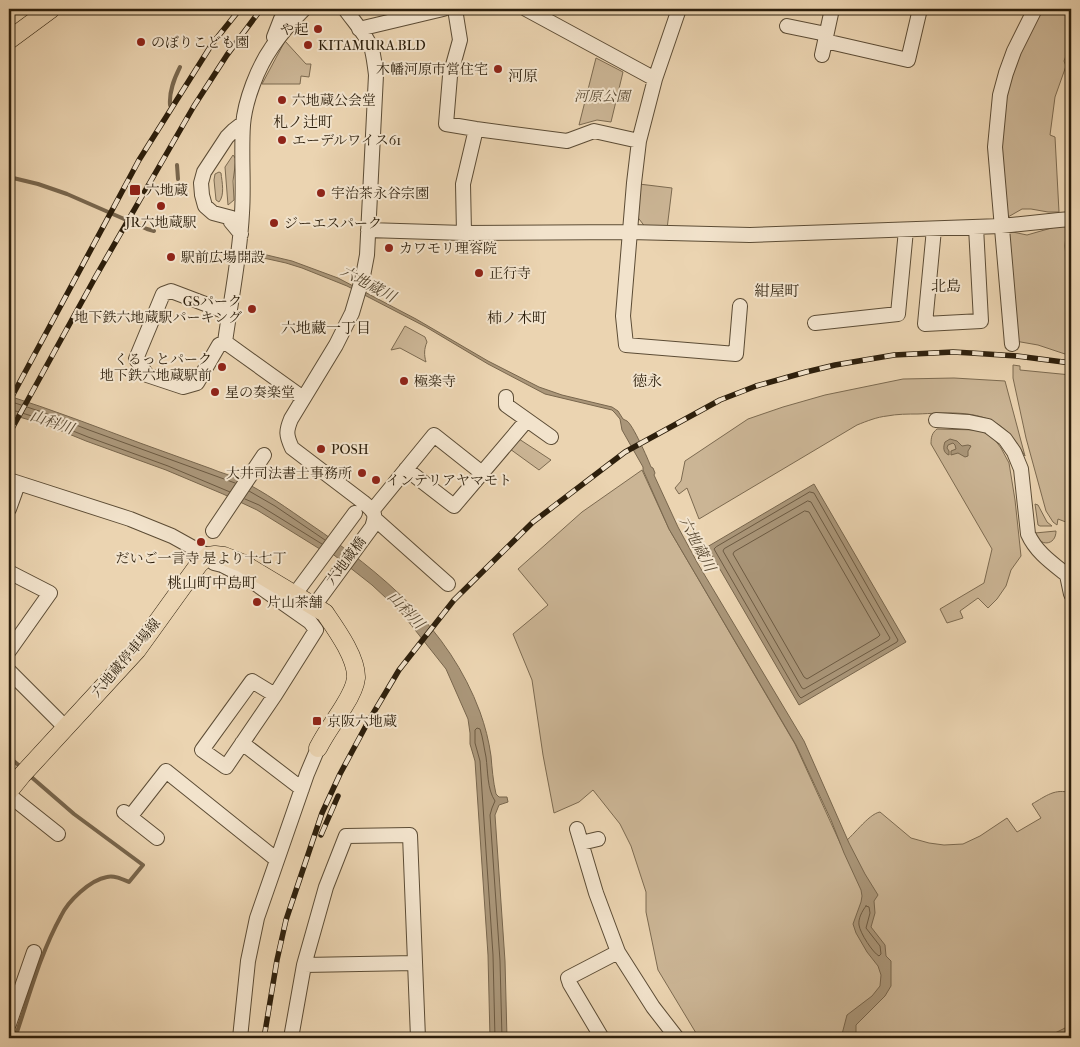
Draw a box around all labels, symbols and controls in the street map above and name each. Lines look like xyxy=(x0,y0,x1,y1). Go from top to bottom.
place label: や起 xyxy=(280,21,309,38)
marker: や起 xyxy=(312,23,324,35)
place label: のぼりこども園 xyxy=(151,34,249,51)
marker: のぼりこども園 xyxy=(135,36,147,48)
place label: KITAMURA.BLD xyxy=(318,37,426,54)
marker: KITAMURA.BLD xyxy=(302,39,314,51)
place label: 木幡河原市営住宅 xyxy=(376,61,488,78)
marker: 木幡河原市営住宅 xyxy=(492,63,504,75)
district label: 河原 xyxy=(508,67,538,85)
park label: 河原公園 xyxy=(574,88,632,105)
place label: 六地蔵公会堂 xyxy=(292,92,376,109)
marker: 六地蔵公会堂 xyxy=(276,94,288,106)
district label: 札ノ辻町 xyxy=(273,113,333,131)
place label: エーデルワイス61 xyxy=(292,132,401,149)
marker: エーデルワイス61 xyxy=(276,134,288,146)
place label: 六地蔵 xyxy=(146,182,188,199)
marker: 六地蔵 xyxy=(128,183,142,197)
place label: 宇治茶永谷宗園 xyxy=(331,185,429,202)
marker: 宇治茶永谷宗園 xyxy=(315,187,327,199)
marker: JR六地蔵駅 xyxy=(155,200,167,212)
place label: JR六地蔵駅 xyxy=(124,214,197,231)
place label: ジーエスパーク xyxy=(284,215,382,232)
marker: ジーエスパーク xyxy=(268,217,280,229)
place label: カワモリ理容院 xyxy=(399,240,497,257)
marker: カワモリ理容院 xyxy=(383,242,395,254)
place label: 駅前広場開設 xyxy=(181,249,265,266)
marker: 駅前広場開設 xyxy=(165,251,177,263)
water label: 六地蔵川 xyxy=(337,262,400,307)
place label: 正行寺 xyxy=(489,265,531,282)
marker: 正行寺 xyxy=(473,267,485,279)
district label: 北島 xyxy=(931,277,961,295)
district label: 紺屋町 xyxy=(754,282,800,300)
place label: GSパーク 地下鉄六地蔵駅パーキング xyxy=(74,293,242,326)
marker: GSパーク 地下鉄六地蔵駅パーキング xyxy=(246,303,258,315)
district label: 柿ノ木町 xyxy=(487,309,547,327)
district label: 六地藏一丁目 xyxy=(281,319,371,337)
place label: くるっとパーク 地下鉄六地蔵駅前 xyxy=(100,351,212,384)
marker: くるっとパーク 地下鉄六地蔵駅前 xyxy=(216,361,228,373)
district label: 徳永 xyxy=(632,372,662,390)
place label: 極楽寺 xyxy=(414,373,456,390)
marker: 極楽寺 xyxy=(398,375,410,387)
place label: 星の奏楽堂 xyxy=(225,384,295,401)
marker: 星の奏楽堂 xyxy=(209,386,221,398)
water label: 山科川 xyxy=(28,406,78,438)
place label: POSH xyxy=(331,441,369,458)
marker: POSH xyxy=(315,443,327,455)
place label: 大井司法書士事務所 xyxy=(226,465,352,482)
marker: 大井司法書士事務所 xyxy=(356,467,368,479)
place label: インテリアヤマモト xyxy=(386,472,512,489)
marker: インテリアヤマモト xyxy=(370,474,382,486)
water label: 六地蔵川 xyxy=(675,513,720,576)
street label: 六地蔵橋 xyxy=(322,534,370,588)
marker: だいご一言寺 是より十七丁 xyxy=(195,536,207,548)
place label: だいご一言寺 是より十七丁 xyxy=(115,550,287,567)
district label: 桃山町中島町 xyxy=(167,574,257,592)
water label: 山科川 xyxy=(384,588,429,634)
place label: 片山茶舗 xyxy=(267,594,323,611)
marker: 片山茶舗 xyxy=(251,596,263,608)
street label: 六地蔵停車場線 xyxy=(88,615,164,701)
place label: 京阪六地蔵 xyxy=(327,713,397,730)
marker: 京阪六地蔵 xyxy=(311,715,323,727)

